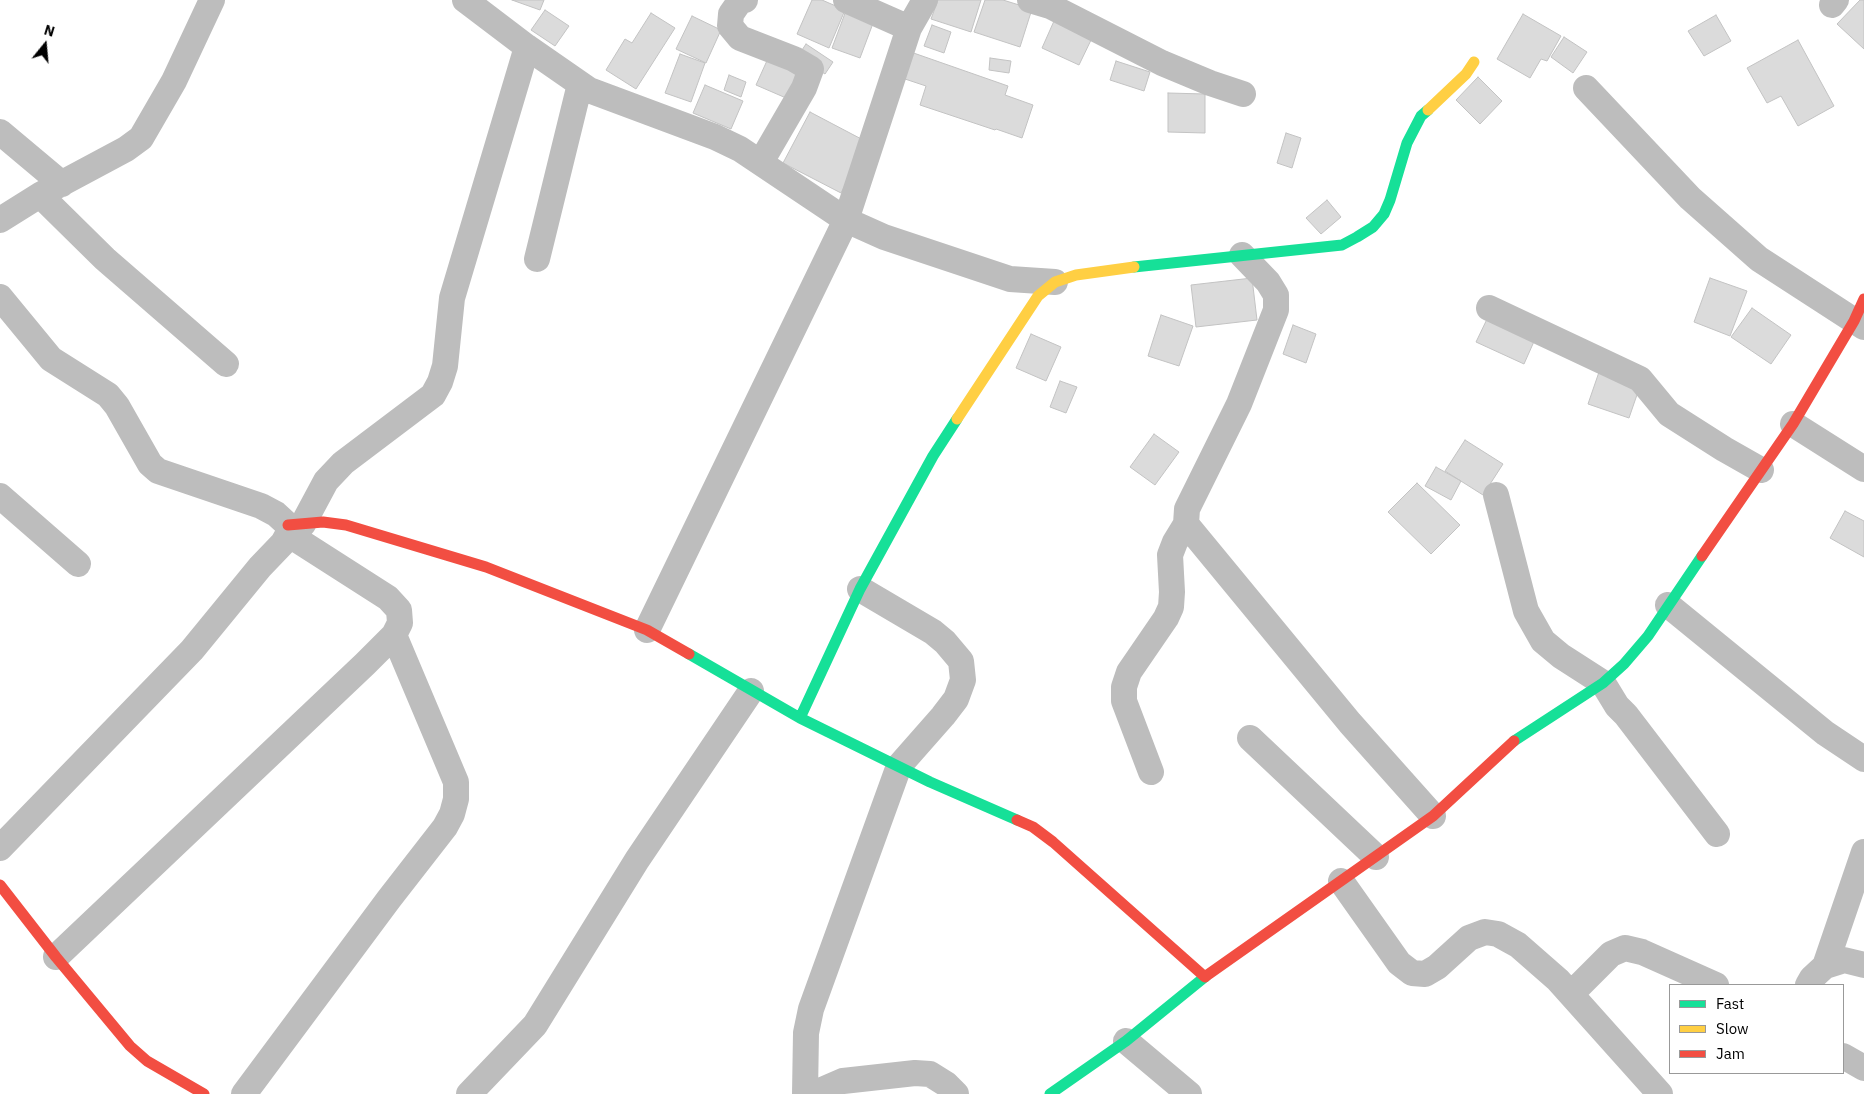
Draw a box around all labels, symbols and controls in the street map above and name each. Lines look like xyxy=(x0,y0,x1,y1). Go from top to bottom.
north arrow xyxy=(20,20,70,70)
text: N xyxy=(42,21,57,41)
legend xyxy=(1669,984,1844,1074)
text: Fast xyxy=(1716,994,1744,1013)
text: Slow xyxy=(1716,1019,1749,1038)
text: Jam xyxy=(1716,1044,1745,1063)

